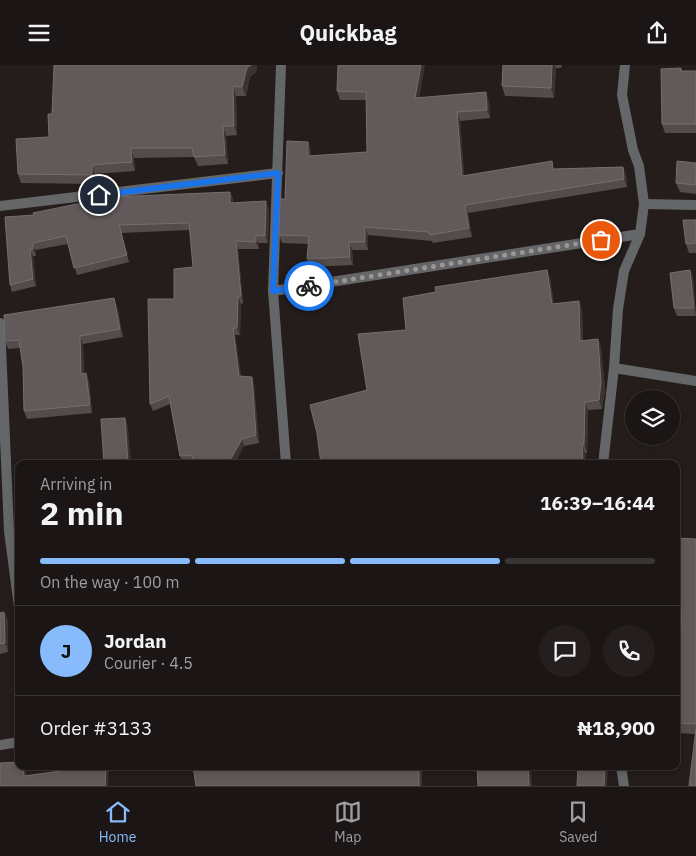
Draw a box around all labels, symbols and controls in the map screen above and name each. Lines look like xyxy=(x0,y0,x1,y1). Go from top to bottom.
text: Quickbag xyxy=(299,18,397,47)
icon: menu xyxy=(25,19,53,47)
icon: share xyxy=(643,19,671,47)
pin xyxy=(78,174,120,216)
icon: home xyxy=(85,181,113,209)
pin xyxy=(580,219,622,261)
icon: bag xyxy=(587,226,615,254)
courier xyxy=(284,261,334,311)
icon: bike xyxy=(295,272,323,300)
map controls xyxy=(625,390,680,445)
button: layers xyxy=(625,390,680,445)
text: Arriving in xyxy=(40,474,112,494)
text: 16:39–16:44 xyxy=(540,491,655,515)
text: 2 min xyxy=(40,492,124,534)
text: On the way · 100 m xyxy=(40,572,179,592)
button: chat xyxy=(539,625,591,677)
button: phone xyxy=(603,625,655,677)
text: Jordan xyxy=(104,629,167,653)
text: J xyxy=(61,639,71,663)
text: Courier · 4.5 xyxy=(104,653,193,673)
text: Order #3133 xyxy=(40,716,152,740)
text: ₦18,900 xyxy=(577,716,655,740)
tab: Home xyxy=(99,798,136,846)
tab: Map xyxy=(334,798,362,846)
tab: Saved xyxy=(559,798,597,846)

